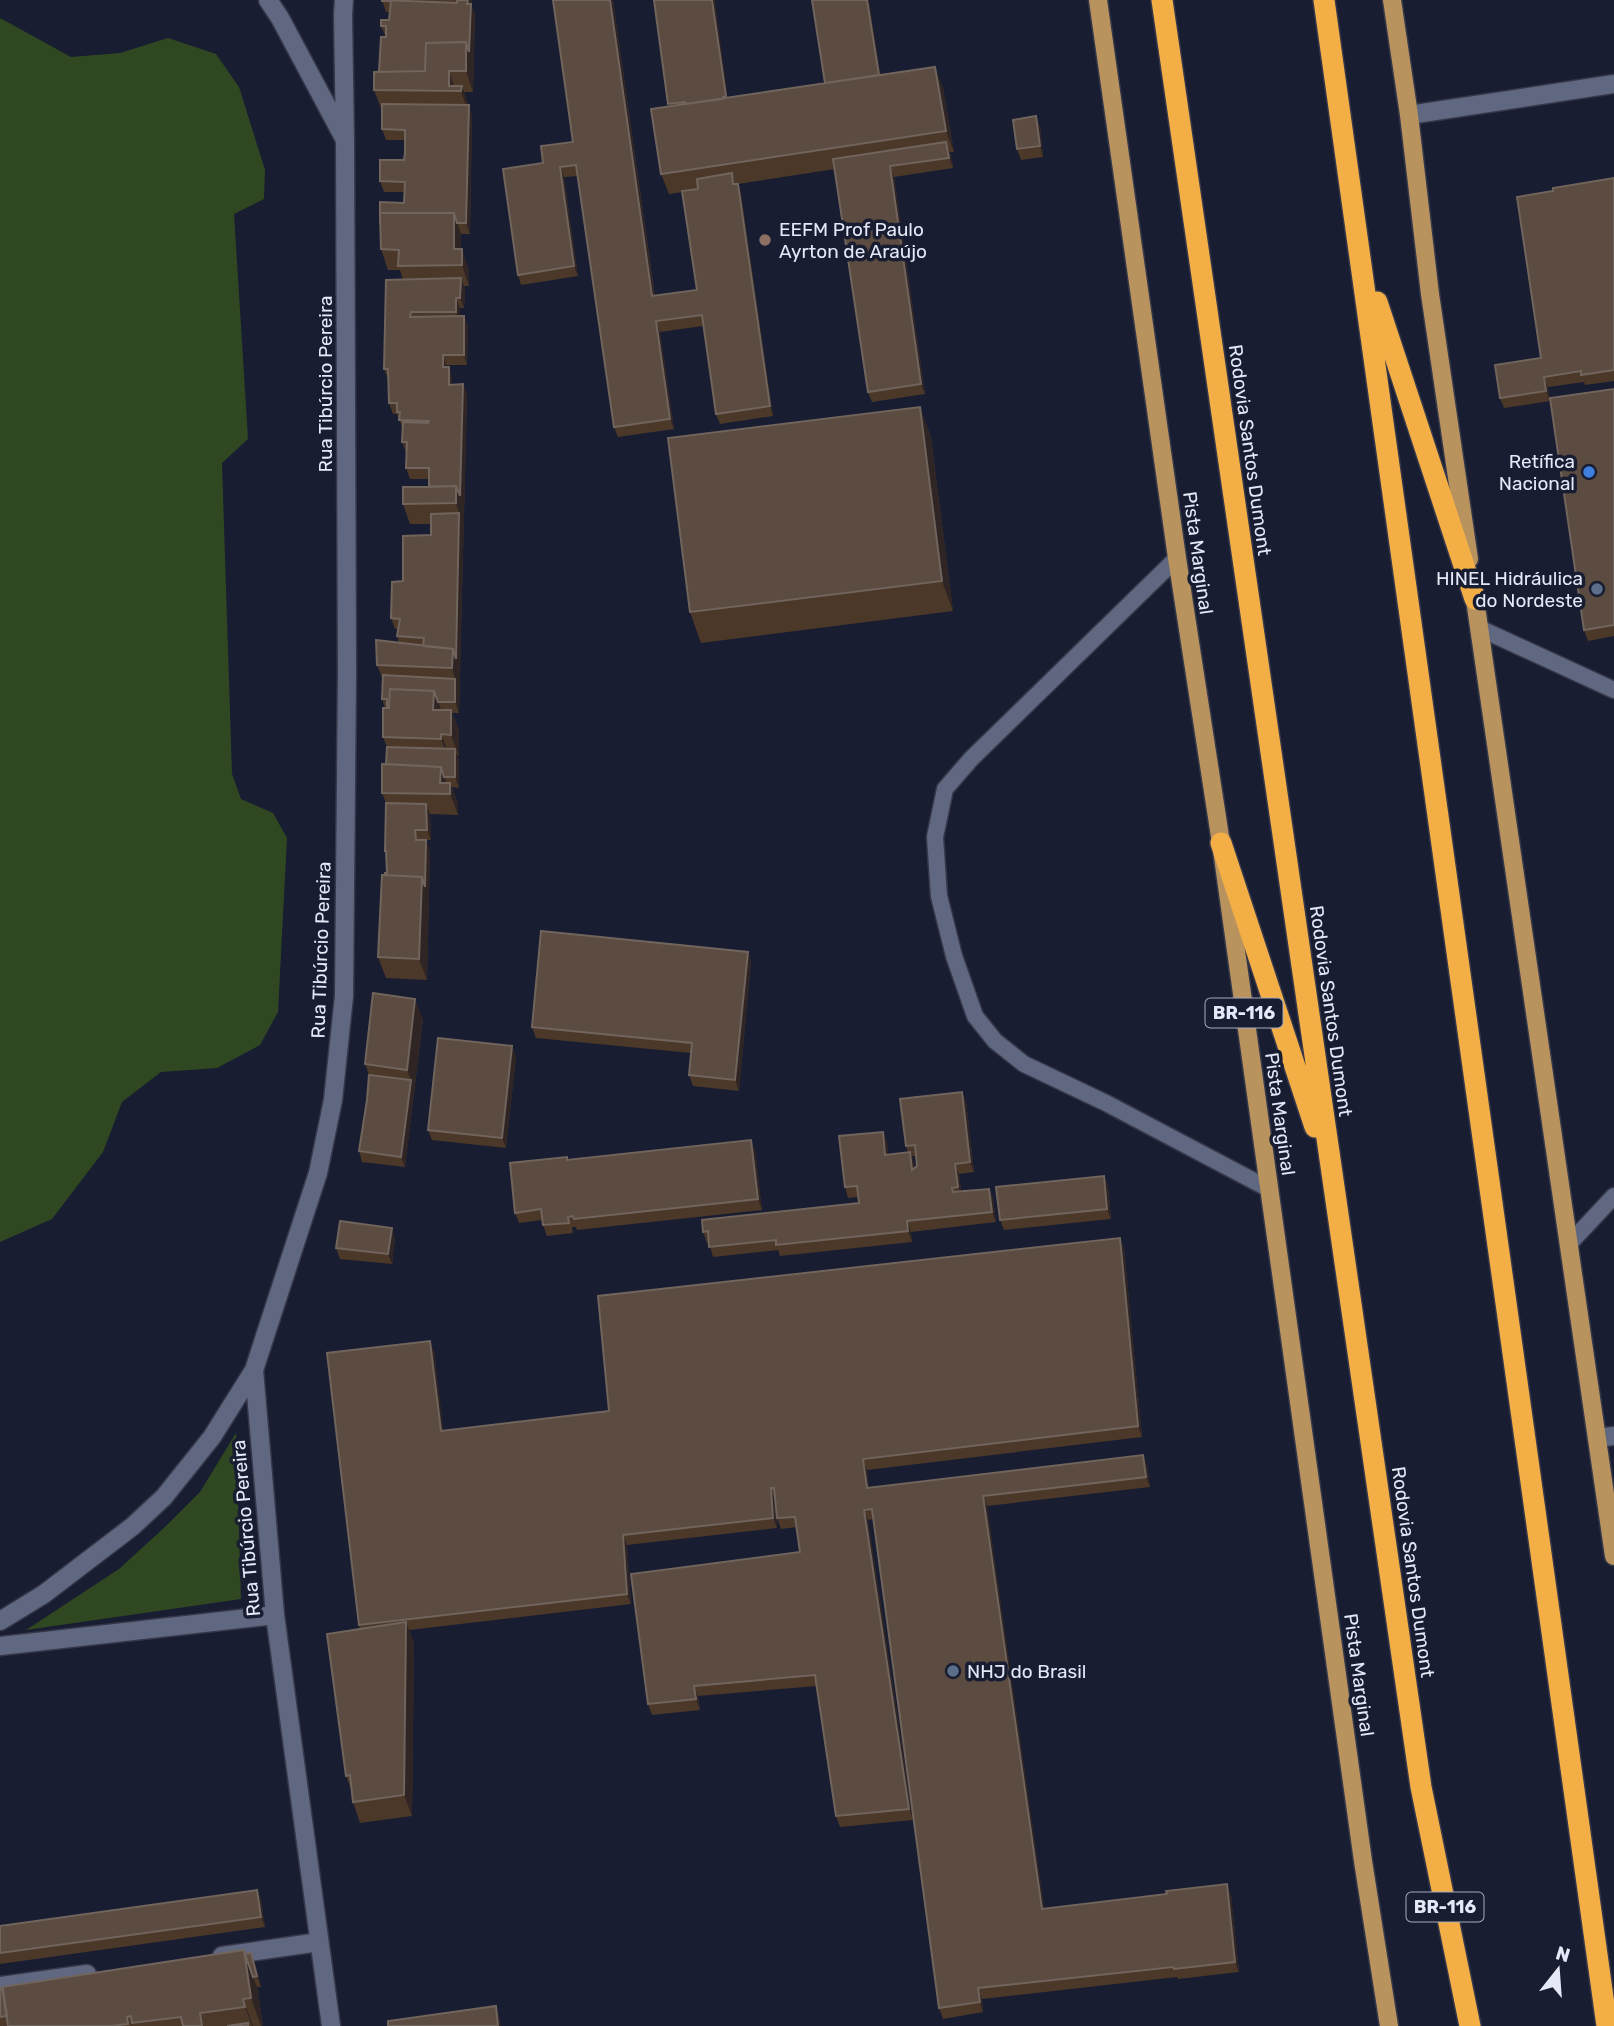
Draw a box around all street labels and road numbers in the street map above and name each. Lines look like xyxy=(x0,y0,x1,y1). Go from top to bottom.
street label: Rua Tibúrcio Pereira xyxy=(314,295,337,473)
street label: Rodovia Santos Dumont xyxy=(1224,343,1276,558)
street label: Pista Marginal xyxy=(1178,490,1218,616)
street label: Rua Tibúrcio Pereira xyxy=(306,861,336,1039)
street label: Rodovia Santos Dumont xyxy=(1305,904,1357,1119)
road number: BR-116 xyxy=(1206,998,1282,1028)
street label: Pista Marginal xyxy=(1260,1051,1300,1177)
street label: Rua Tibúrcio Pereira xyxy=(227,1439,265,1617)
street label: Rodovia Santos Dumont xyxy=(1387,1465,1439,1680)
street label: Pista Marginal xyxy=(1339,1612,1379,1738)
road number: BR-116 xyxy=(1406,1893,1484,1922)

